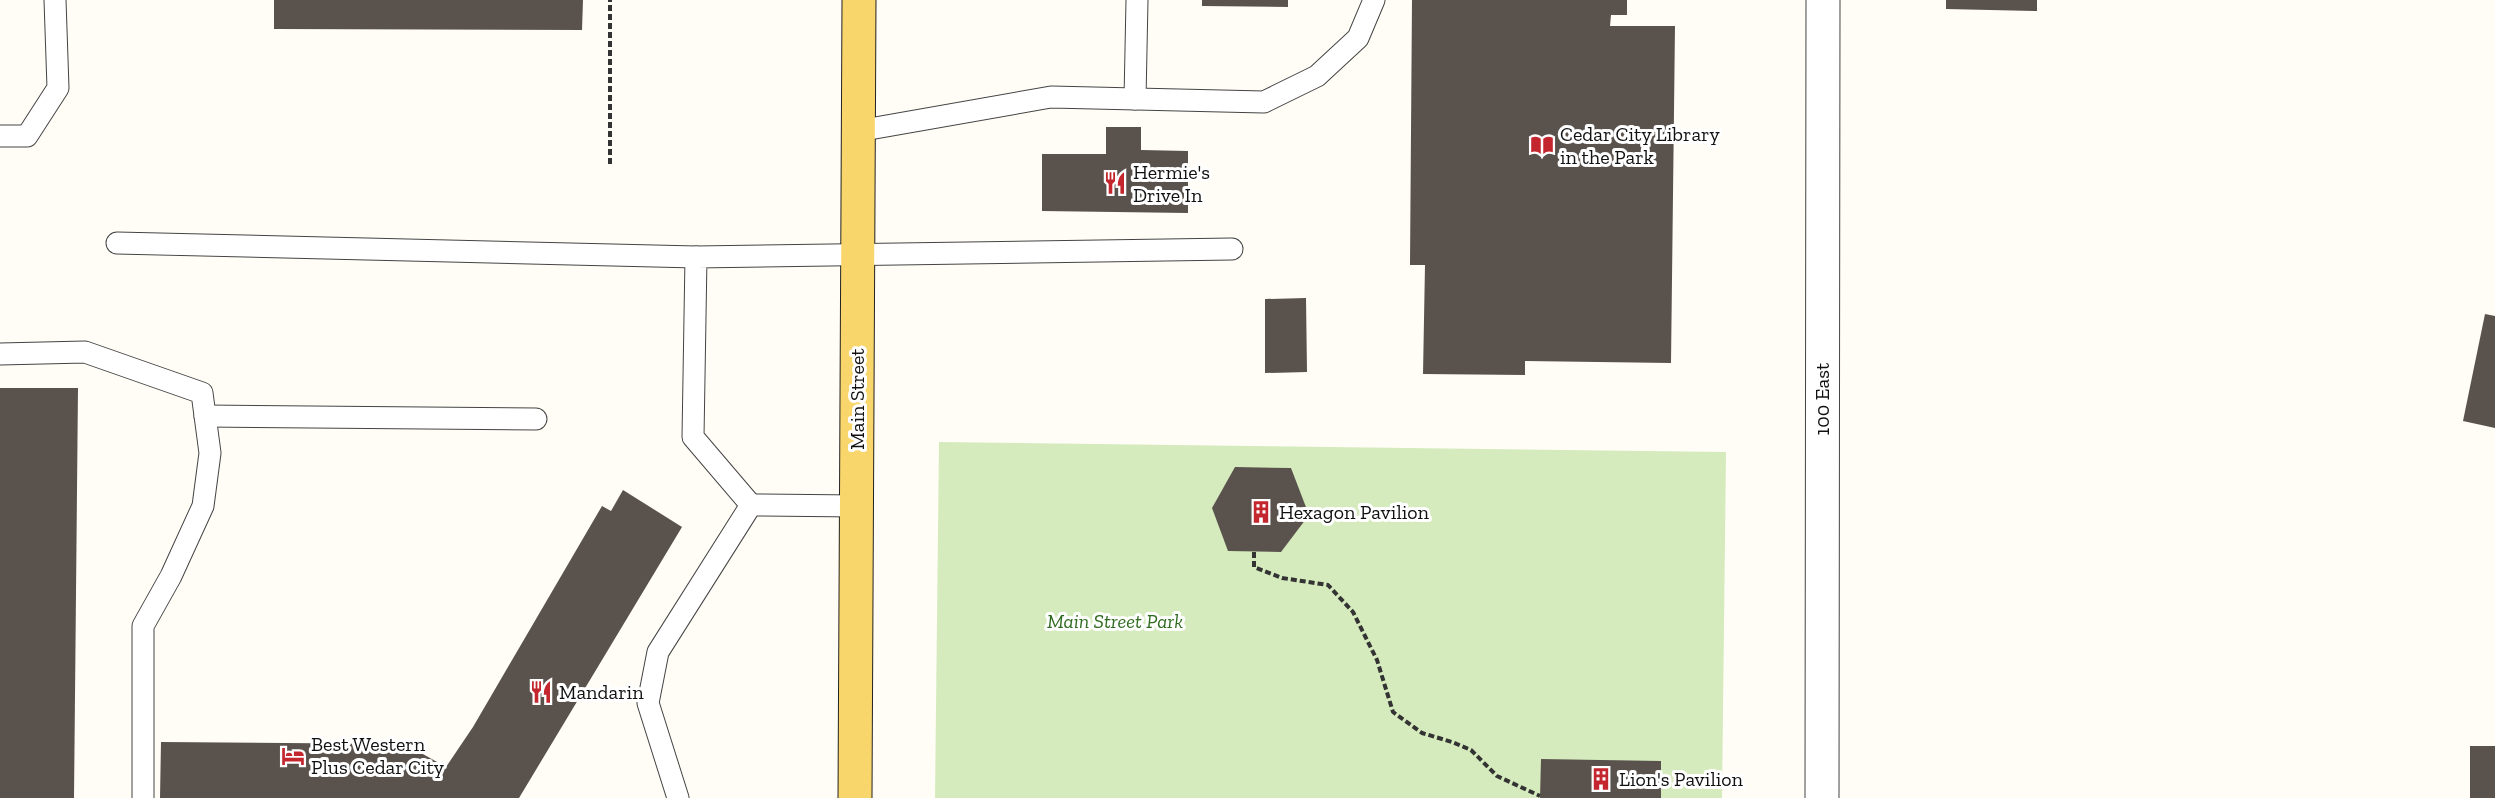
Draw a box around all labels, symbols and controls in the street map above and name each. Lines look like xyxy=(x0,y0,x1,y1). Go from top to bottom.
place label: Cedar City Library in the Park xyxy=(1560,122,1720,169)
library icon: Cedar City Library in the Park xyxy=(1529,132,1555,158)
place label: Hermie's Drive In xyxy=(1133,160,1210,207)
restaurant icon: Hermie's Drive In xyxy=(1102,170,1128,196)
street label: Main Street xyxy=(845,348,869,450)
street label: 100 East xyxy=(1810,362,1834,435)
building icon: Hexagon Pavilion xyxy=(1248,499,1274,525)
place label: Hexagon Pavilion xyxy=(1279,500,1430,524)
park label: Main Street Park xyxy=(1047,609,1183,633)
restaurant icon: Mandarin xyxy=(528,679,554,705)
place label: Mandarin xyxy=(559,680,644,704)
place label: Best Western Plus Cedar City xyxy=(311,732,445,779)
hotel icon: Best Western Plus Cedar City xyxy=(280,743,306,769)
building icon: Lion's Pavilion xyxy=(1588,766,1614,792)
place label: Lion's Pavilion xyxy=(1619,767,1744,791)

